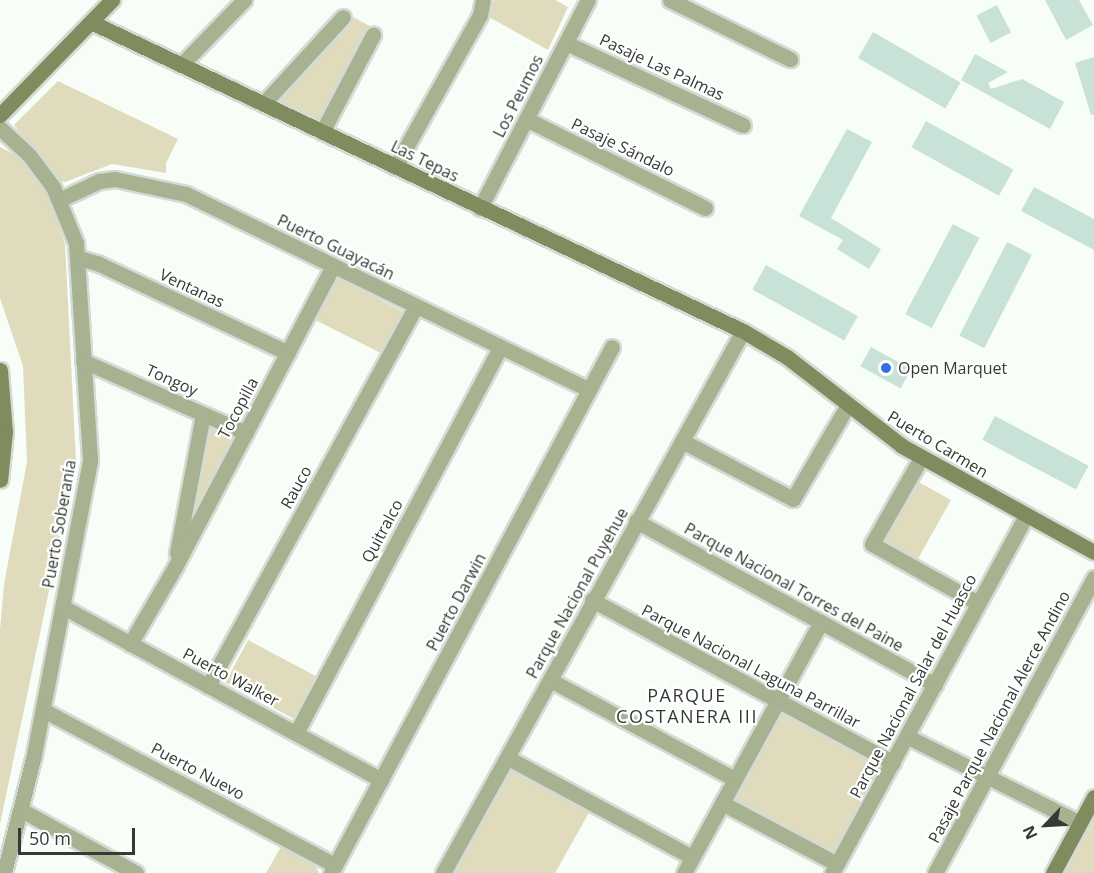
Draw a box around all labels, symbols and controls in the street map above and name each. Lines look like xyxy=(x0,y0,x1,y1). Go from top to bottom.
street label: Pasaje Las Palmas xyxy=(597,30,727,104)
street label: Los Peumos xyxy=(489,51,547,141)
street label: Pasaje Sándalo xyxy=(568,114,678,180)
street label: Las Tepas xyxy=(388,136,462,186)
street label: Puerto Guayacán xyxy=(274,210,398,284)
street label: Ventanas xyxy=(157,265,227,311)
place label: Open Marquet xyxy=(898,358,1007,378)
street label: Tongoy xyxy=(143,360,201,400)
marker: Open Marquet xyxy=(879,361,893,375)
street label: Tocopilla xyxy=(214,374,262,442)
street label: Puerto Carmen xyxy=(884,407,992,481)
street label: Puerto Soberanía xyxy=(38,458,80,590)
street label: Rauco xyxy=(276,462,316,512)
street label: Quitralco xyxy=(357,496,407,566)
street label: Parque Nacional Puyehue xyxy=(522,504,632,682)
street label: Parque Nacional Torres del Paine xyxy=(681,519,907,655)
street label: Puerto Darwin xyxy=(422,550,490,654)
street label: Parque Nacional Salar del Huasco xyxy=(846,571,980,801)
street label: Pasaje Parque Nacional Alerce Andino xyxy=(924,588,1074,846)
street label: Parque Nacional Laguna Parrillar xyxy=(638,600,864,732)
street label: Puerto Walker xyxy=(180,644,282,710)
district label: PARQUE COSTANERA III xyxy=(616,685,758,728)
street label: Puerto Nuevo xyxy=(148,738,248,804)
north arrow xyxy=(1016,795,1076,855)
scale bar xyxy=(21,816,138,854)
text: 50 m xyxy=(29,826,71,850)

